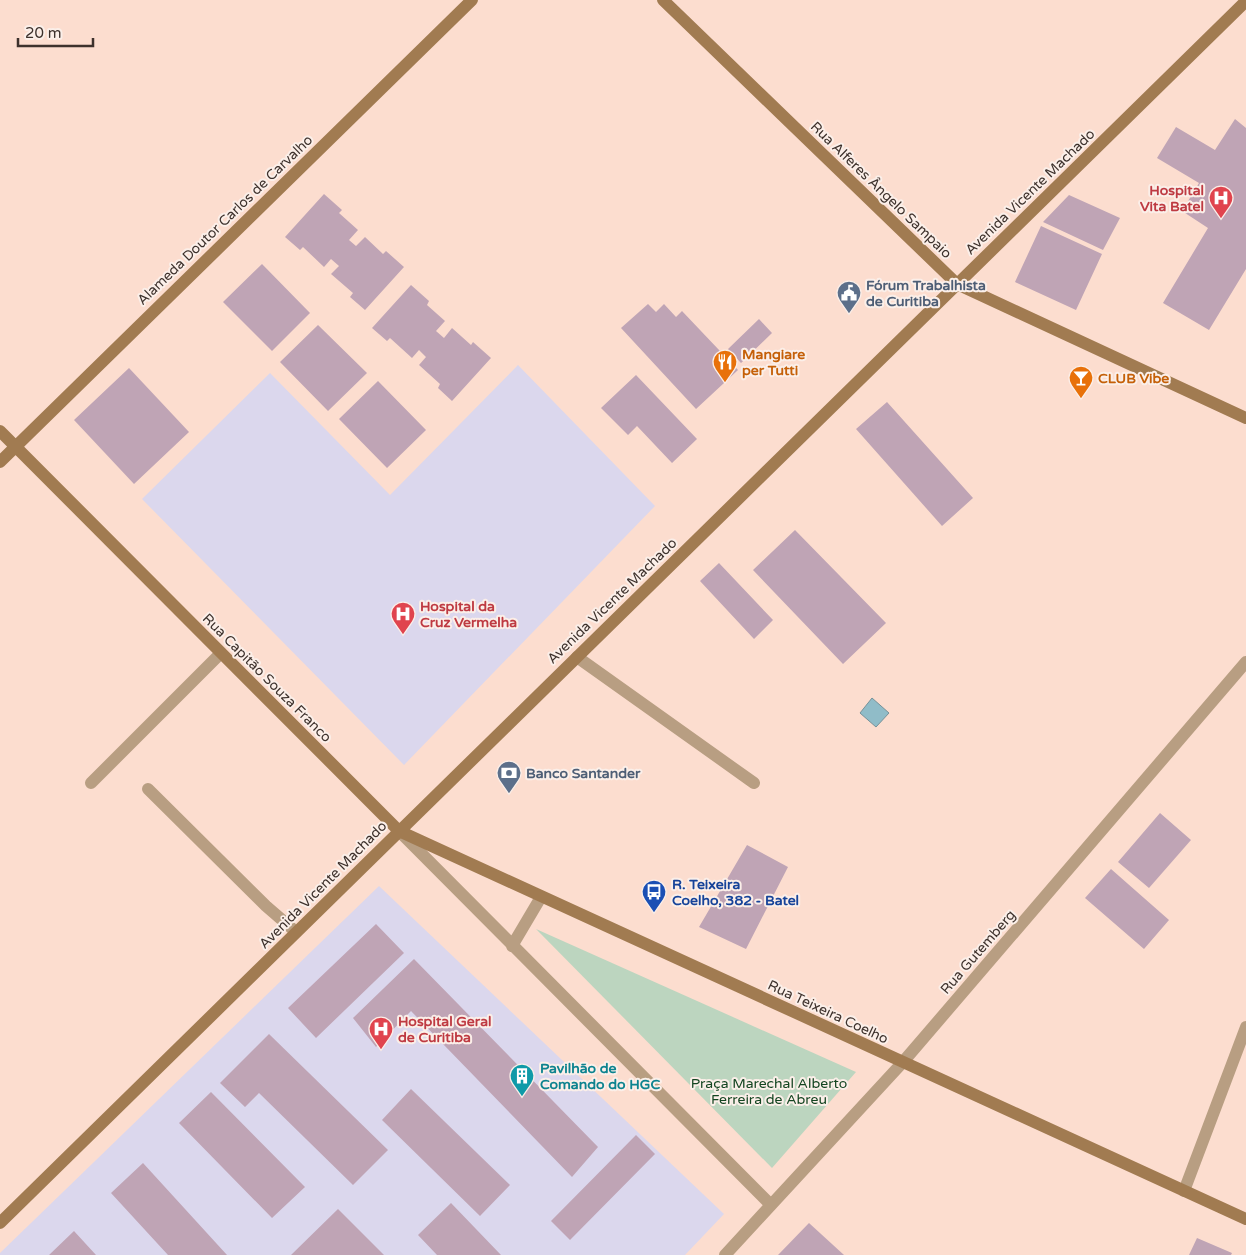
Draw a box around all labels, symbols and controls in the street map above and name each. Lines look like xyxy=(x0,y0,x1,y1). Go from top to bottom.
scale bar xyxy=(18,15,92,47)
text: 20 m xyxy=(25,24,62,42)
street label: Rua Alferes Ângelo Sampaio xyxy=(807,118,955,262)
street label: Avenida Vicente Machado xyxy=(962,126,1098,258)
street label: Alameda Doutor Carlos de Carvalho xyxy=(134,131,316,309)
place label: Hospital Vita Batel xyxy=(1140,182,1204,215)
hospital icon: Hospital Vita Batel xyxy=(1208,185,1234,219)
place label: Fórum Trabalhista de Curitiba xyxy=(866,277,986,310)
public building icon: Fórum Trabalhista de Curitiba xyxy=(836,280,862,314)
place label: Mangiare per Tutti xyxy=(742,346,805,379)
restaurant icon: Mangiare per Tutti xyxy=(712,349,738,383)
bar icon: CLUB Vibe xyxy=(1068,365,1094,399)
place label: CLUB Vibe xyxy=(1098,370,1169,387)
street label: Avenida Vicente Machado xyxy=(544,535,680,667)
place label: Hospital da Cruz Vermelha xyxy=(420,598,517,631)
hospital icon: Hospital da Cruz Vermelha xyxy=(390,601,416,635)
street label: Rua Capitão Souza Franco xyxy=(199,610,335,746)
bank icon: Banco Santander xyxy=(496,760,522,794)
place label: Banco Santander xyxy=(526,765,641,782)
street label: Avenida Vicente Machado xyxy=(256,818,390,952)
place label: R. Teixeira Coelho, 382 - Batel xyxy=(672,876,799,909)
bus stop icon: R. Teixeira Coelho, 382 - Batel xyxy=(641,879,667,913)
street label: Rua Gutemberg xyxy=(937,906,1019,998)
street label: Rua Teixeira Coelho xyxy=(765,977,891,1047)
place label: Hospital Geral de Curitiba xyxy=(398,1013,492,1046)
hospital icon: Hospital Geral de Curitiba xyxy=(368,1016,394,1050)
place label: Pavilhão de Comando do HGC xyxy=(540,1060,660,1093)
building icon: Pavilhão de Comando do HGC xyxy=(509,1063,535,1097)
park label: Praça Marechal Alberto Ferreira de Abreu xyxy=(691,1075,847,1108)

